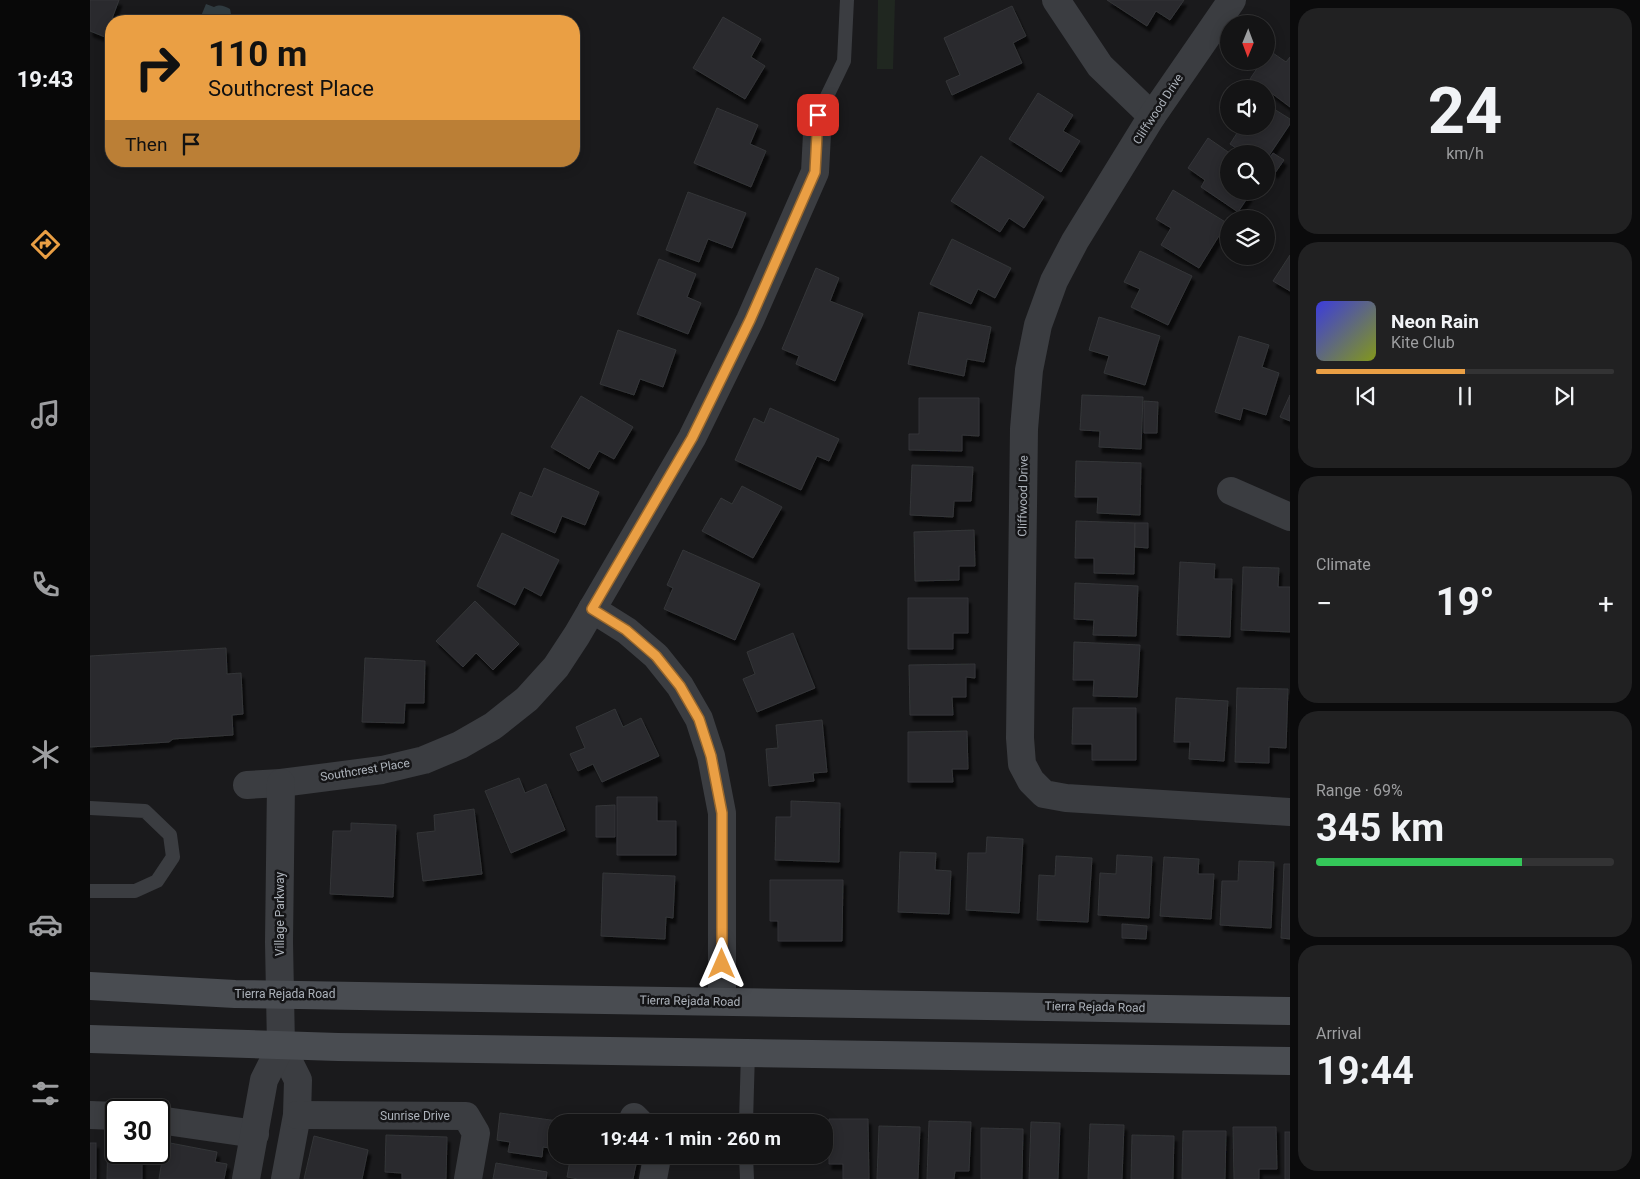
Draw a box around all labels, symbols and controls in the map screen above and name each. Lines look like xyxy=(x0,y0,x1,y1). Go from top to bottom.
north arrow xyxy=(1220,15,1275,70)
map controls xyxy=(1220,15,1275,265)
text: 110 m xyxy=(208,34,307,75)
icon: right xyxy=(125,35,190,100)
text: 19:43 xyxy=(17,67,73,92)
street label: Cliffwood Drive xyxy=(1130,71,1186,147)
text: 24 xyxy=(1428,73,1502,149)
text: Southcrest Place xyxy=(208,76,374,101)
button: sound xyxy=(1220,80,1275,135)
pin xyxy=(797,94,839,136)
icon: arrive xyxy=(804,101,832,129)
icon: arrive xyxy=(177,130,205,158)
text: Then xyxy=(125,133,167,156)
text: km/h xyxy=(1446,144,1484,163)
button: search xyxy=(1220,145,1275,200)
button: layers xyxy=(1220,210,1275,265)
icon: directions xyxy=(28,227,63,262)
text: Neon Rain xyxy=(1391,310,1479,333)
text: Kite Club xyxy=(1391,333,1455,352)
icon: previous xyxy=(1352,382,1380,410)
icon: pause xyxy=(1451,382,1479,410)
icon: next xyxy=(1550,382,1578,410)
icon: music xyxy=(28,397,63,432)
street label: Cliffwood Drive xyxy=(1015,455,1031,537)
text: Climate xyxy=(1316,555,1371,574)
icon: phone xyxy=(28,567,63,602)
text: 19° xyxy=(1436,580,1494,624)
text: − xyxy=(1316,587,1332,620)
text: + xyxy=(1598,587,1614,620)
icon: climate xyxy=(28,737,63,772)
street label: Southcrest Place xyxy=(319,756,411,784)
text: Range · 69% xyxy=(1316,781,1403,800)
text: 345 km xyxy=(1316,806,1444,850)
street label: Village Parkway xyxy=(273,872,287,956)
icon: car xyxy=(28,907,63,942)
position arrow xyxy=(695,937,747,989)
street label: Tierra Rejada Road xyxy=(235,987,335,1001)
street label: Tierra Rejada Road xyxy=(639,993,741,1009)
street label: Tierra Rejada Road xyxy=(1044,999,1146,1015)
text: Arrival xyxy=(1316,1024,1361,1043)
text: 19:44 xyxy=(1316,1049,1414,1093)
icon: filters xyxy=(28,1076,63,1111)
speed limit sign: 30 xyxy=(105,1099,170,1164)
street label: Sunrise Drive xyxy=(380,1109,450,1123)
text: 19:44 · 1 min · 260 m xyxy=(600,1127,781,1150)

